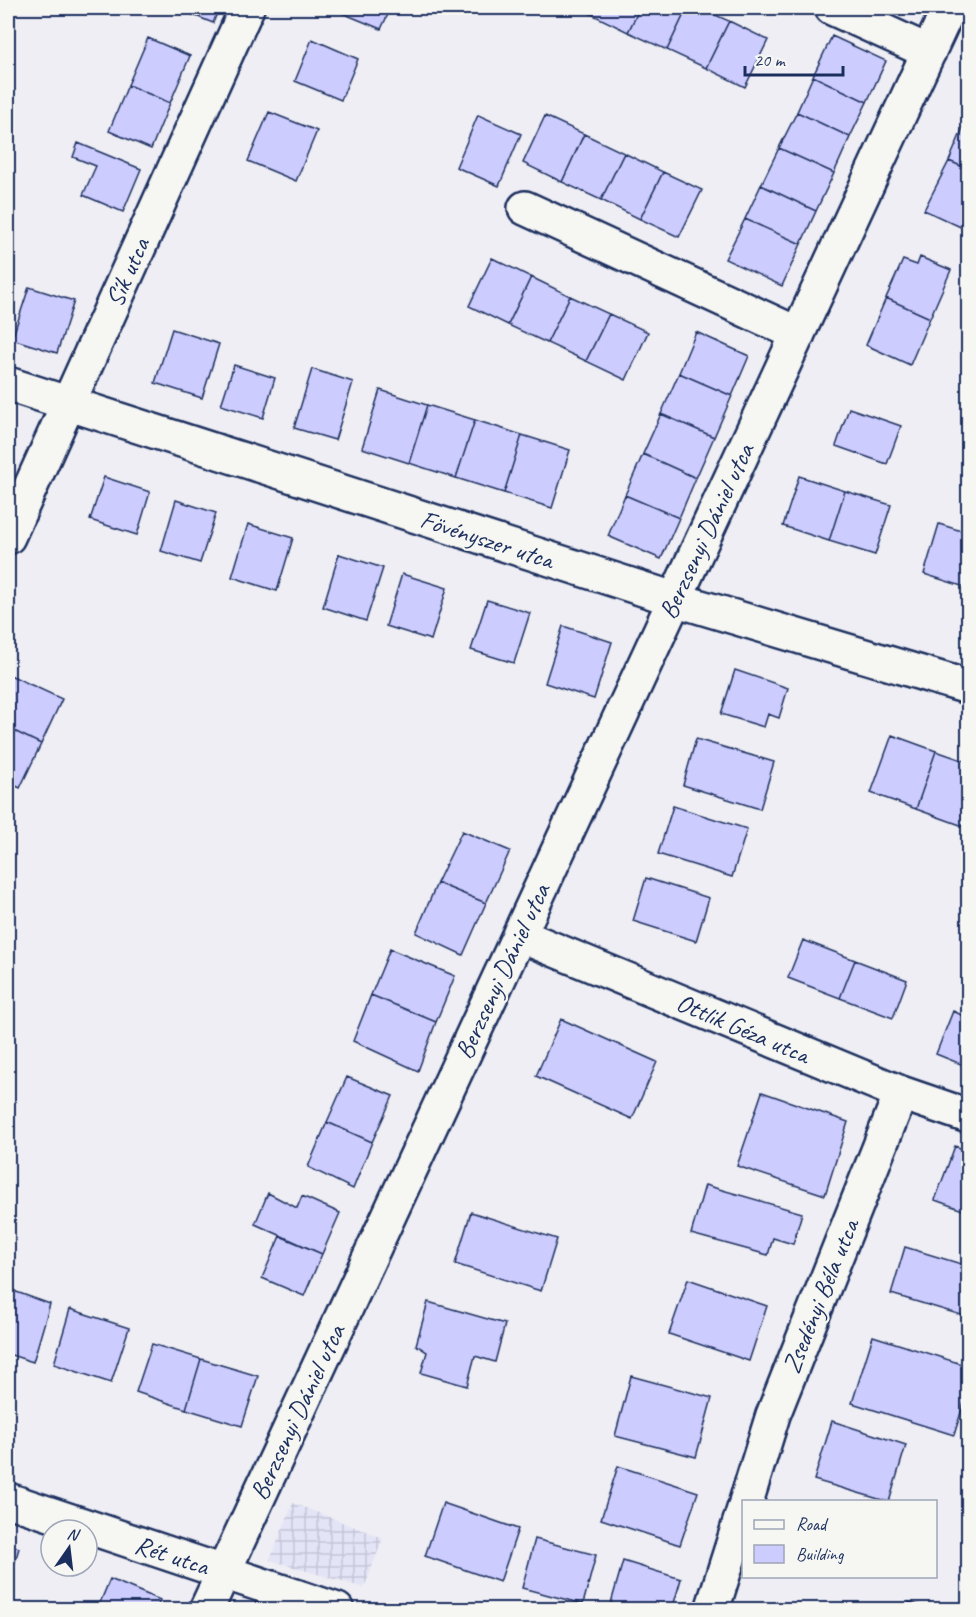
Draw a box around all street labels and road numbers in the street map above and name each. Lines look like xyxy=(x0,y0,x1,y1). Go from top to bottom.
street label: Sík utca xyxy=(98,231,158,312)
street label: Berzsenyi Dániel utca xyxy=(651,437,762,624)
street label: Fövényszer utca xyxy=(416,502,560,577)
street label: Berzsenyi Dániel utca xyxy=(447,877,558,1064)
street label: Ottlik Géza utca xyxy=(671,986,816,1072)
street label: Zsedényi Béla utca xyxy=(775,1212,867,1378)
street label: Berzsenyi Dániel utca xyxy=(242,1318,353,1505)
street label: Rét utca xyxy=(131,1528,214,1583)

